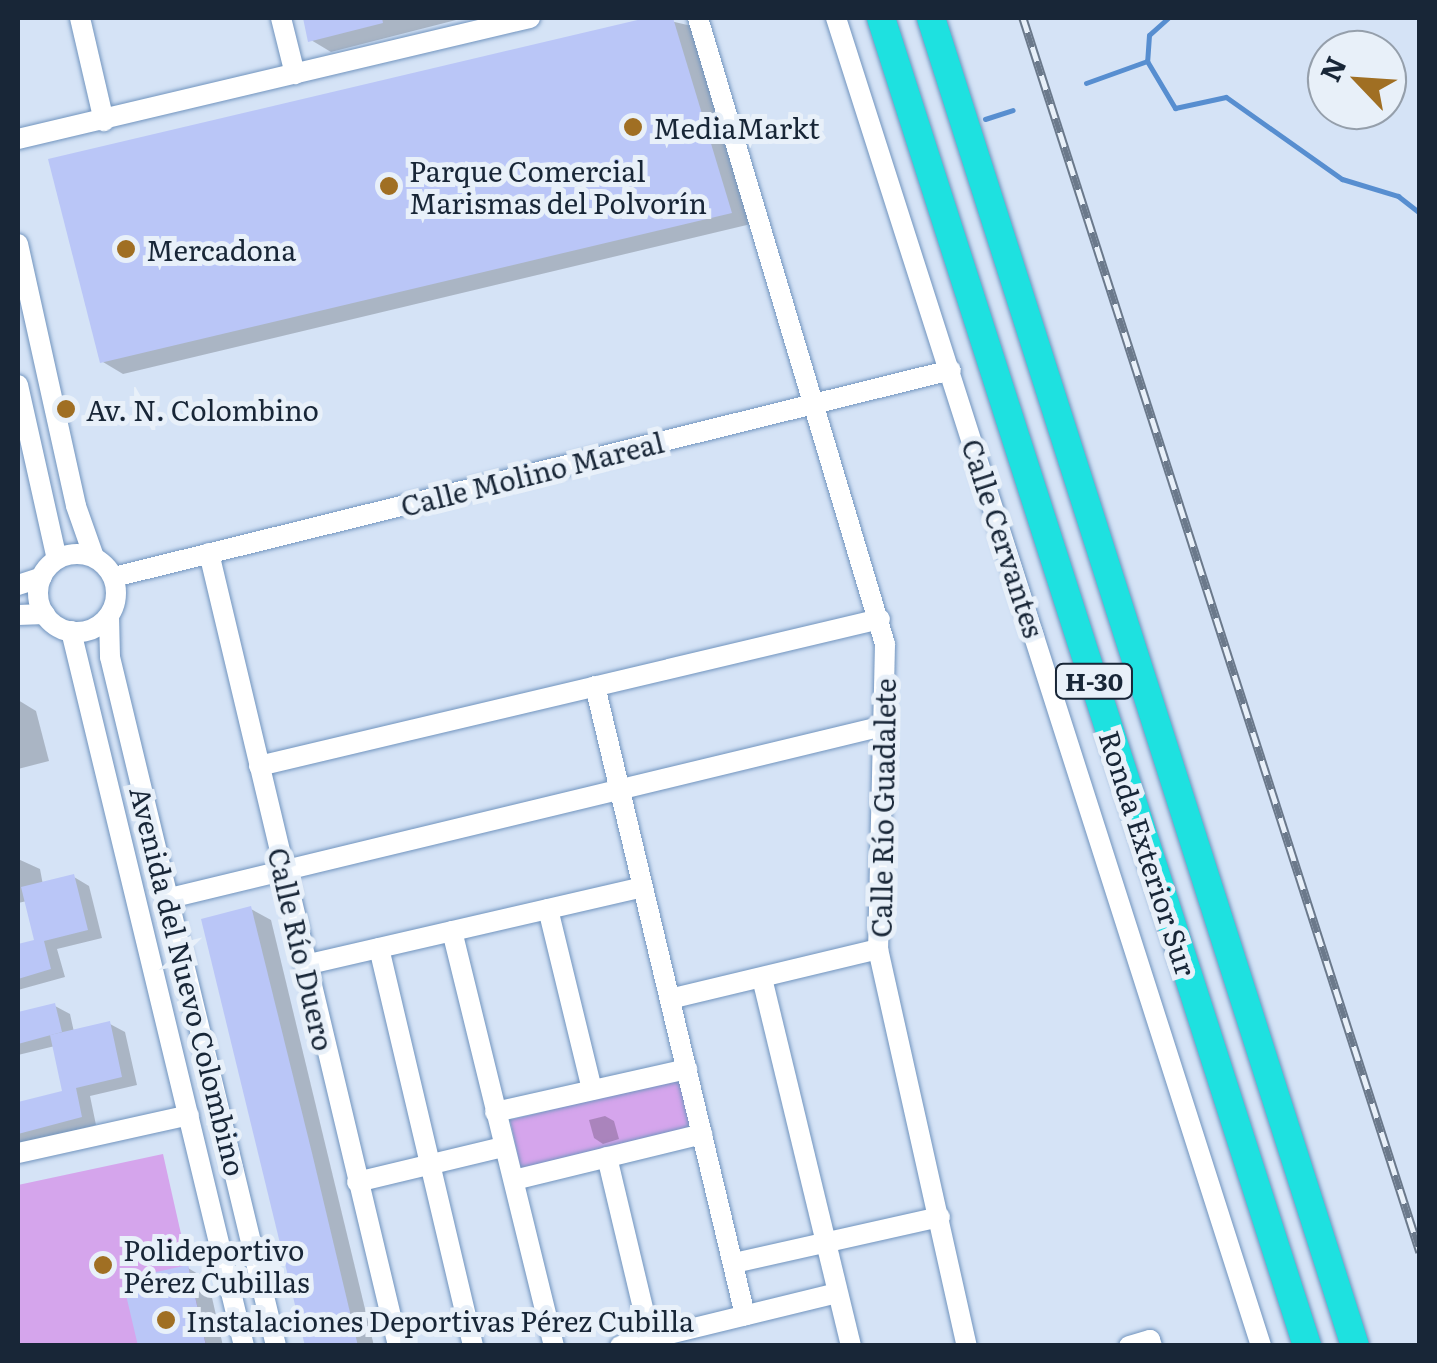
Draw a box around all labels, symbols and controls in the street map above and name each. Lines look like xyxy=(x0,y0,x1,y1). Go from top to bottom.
north arrow xyxy=(1307,30,1407,130)
text: N xyxy=(1308,49,1356,88)
place label: MediaMarkt xyxy=(653,110,820,144)
marker: MediaMarkt xyxy=(622,116,644,138)
place label: Parque Comercial Marismas del Polvorín xyxy=(409,153,707,219)
marker: Parque Comercial Marismas del Polvorín xyxy=(378,175,400,197)
place label: Mercadona xyxy=(146,232,296,266)
marker: Mercadona xyxy=(115,238,137,260)
place label: Av. N. Colombino xyxy=(86,392,319,426)
marker: Av. N. Colombino xyxy=(55,398,77,420)
street label: Calle Molino Mareal xyxy=(397,424,667,522)
street label: Calle Cervantes xyxy=(956,435,1052,641)
road number: H-30 xyxy=(1054,661,1134,701)
street label: Calle Río Guadalete xyxy=(863,678,901,938)
street label: Ronda Exterior Sur xyxy=(1094,726,1204,980)
street label: Avenida del Nuevo Colombino xyxy=(124,783,254,1179)
street label: Calle Río Duero xyxy=(262,844,342,1054)
place label: Polideportivo Pérez Cubillas xyxy=(123,1232,310,1298)
marker: Polideportivo Pérez Cubillas xyxy=(92,1254,114,1276)
place label: Instalaciones Deportivas Pérez Cubilla xyxy=(186,1303,694,1337)
marker: Instalaciones Deportivas Pérez Cubilla xyxy=(155,1309,177,1331)

